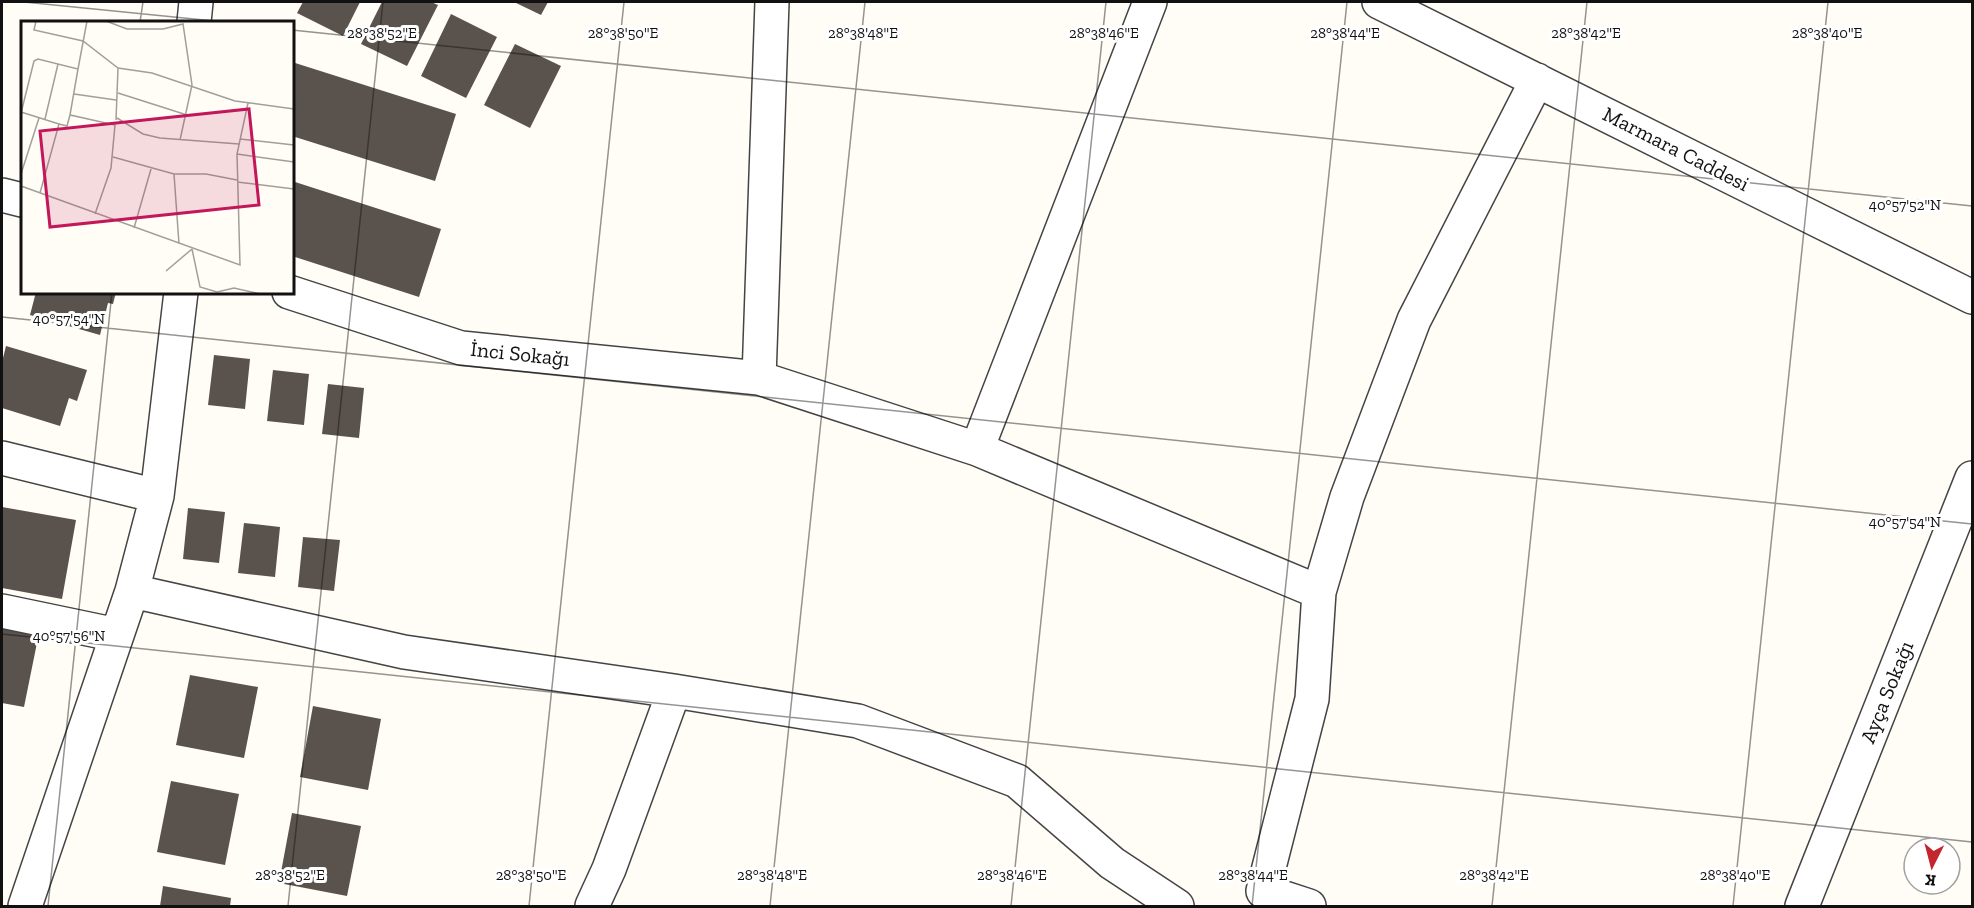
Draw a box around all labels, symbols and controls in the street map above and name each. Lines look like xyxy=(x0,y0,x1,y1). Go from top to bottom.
inset map xyxy=(21,21,294,294)
text: 28°38'52"E xyxy=(347,24,417,42)
text: 28°38'50"E xyxy=(588,24,659,42)
text: 28°38'48"E xyxy=(828,24,898,42)
text: 28°38'46"E xyxy=(1069,24,1139,42)
text: 28°38'44"E xyxy=(1310,24,1380,42)
text: 28°38'42"E xyxy=(1551,24,1621,42)
text: 28°38'40"E xyxy=(1792,24,1862,42)
street label: Marmara Caddesi xyxy=(1599,101,1754,196)
text: 40°57'52"N xyxy=(1869,196,1941,214)
text: 40°57'54"N xyxy=(33,310,105,328)
street label: İnci Sokağı xyxy=(469,336,571,371)
text: 40°57'54"N xyxy=(1869,513,1941,531)
text: 40°57'56"N xyxy=(33,627,105,645)
street label: Ayça Sokağı xyxy=(1855,637,1918,747)
north arrow xyxy=(1902,836,1962,896)
text: 28°38'52"E xyxy=(255,866,325,884)
text: 28°38'50"E xyxy=(496,866,567,884)
text: 28°38'48"E xyxy=(737,866,807,884)
text: 28°38'46"E xyxy=(977,866,1047,884)
text: 28°38'44"E xyxy=(1218,866,1288,884)
text: 28°38'42"E xyxy=(1459,866,1529,884)
text: 28°38'40"E xyxy=(1700,866,1770,884)
text: K xyxy=(1924,870,1937,890)

